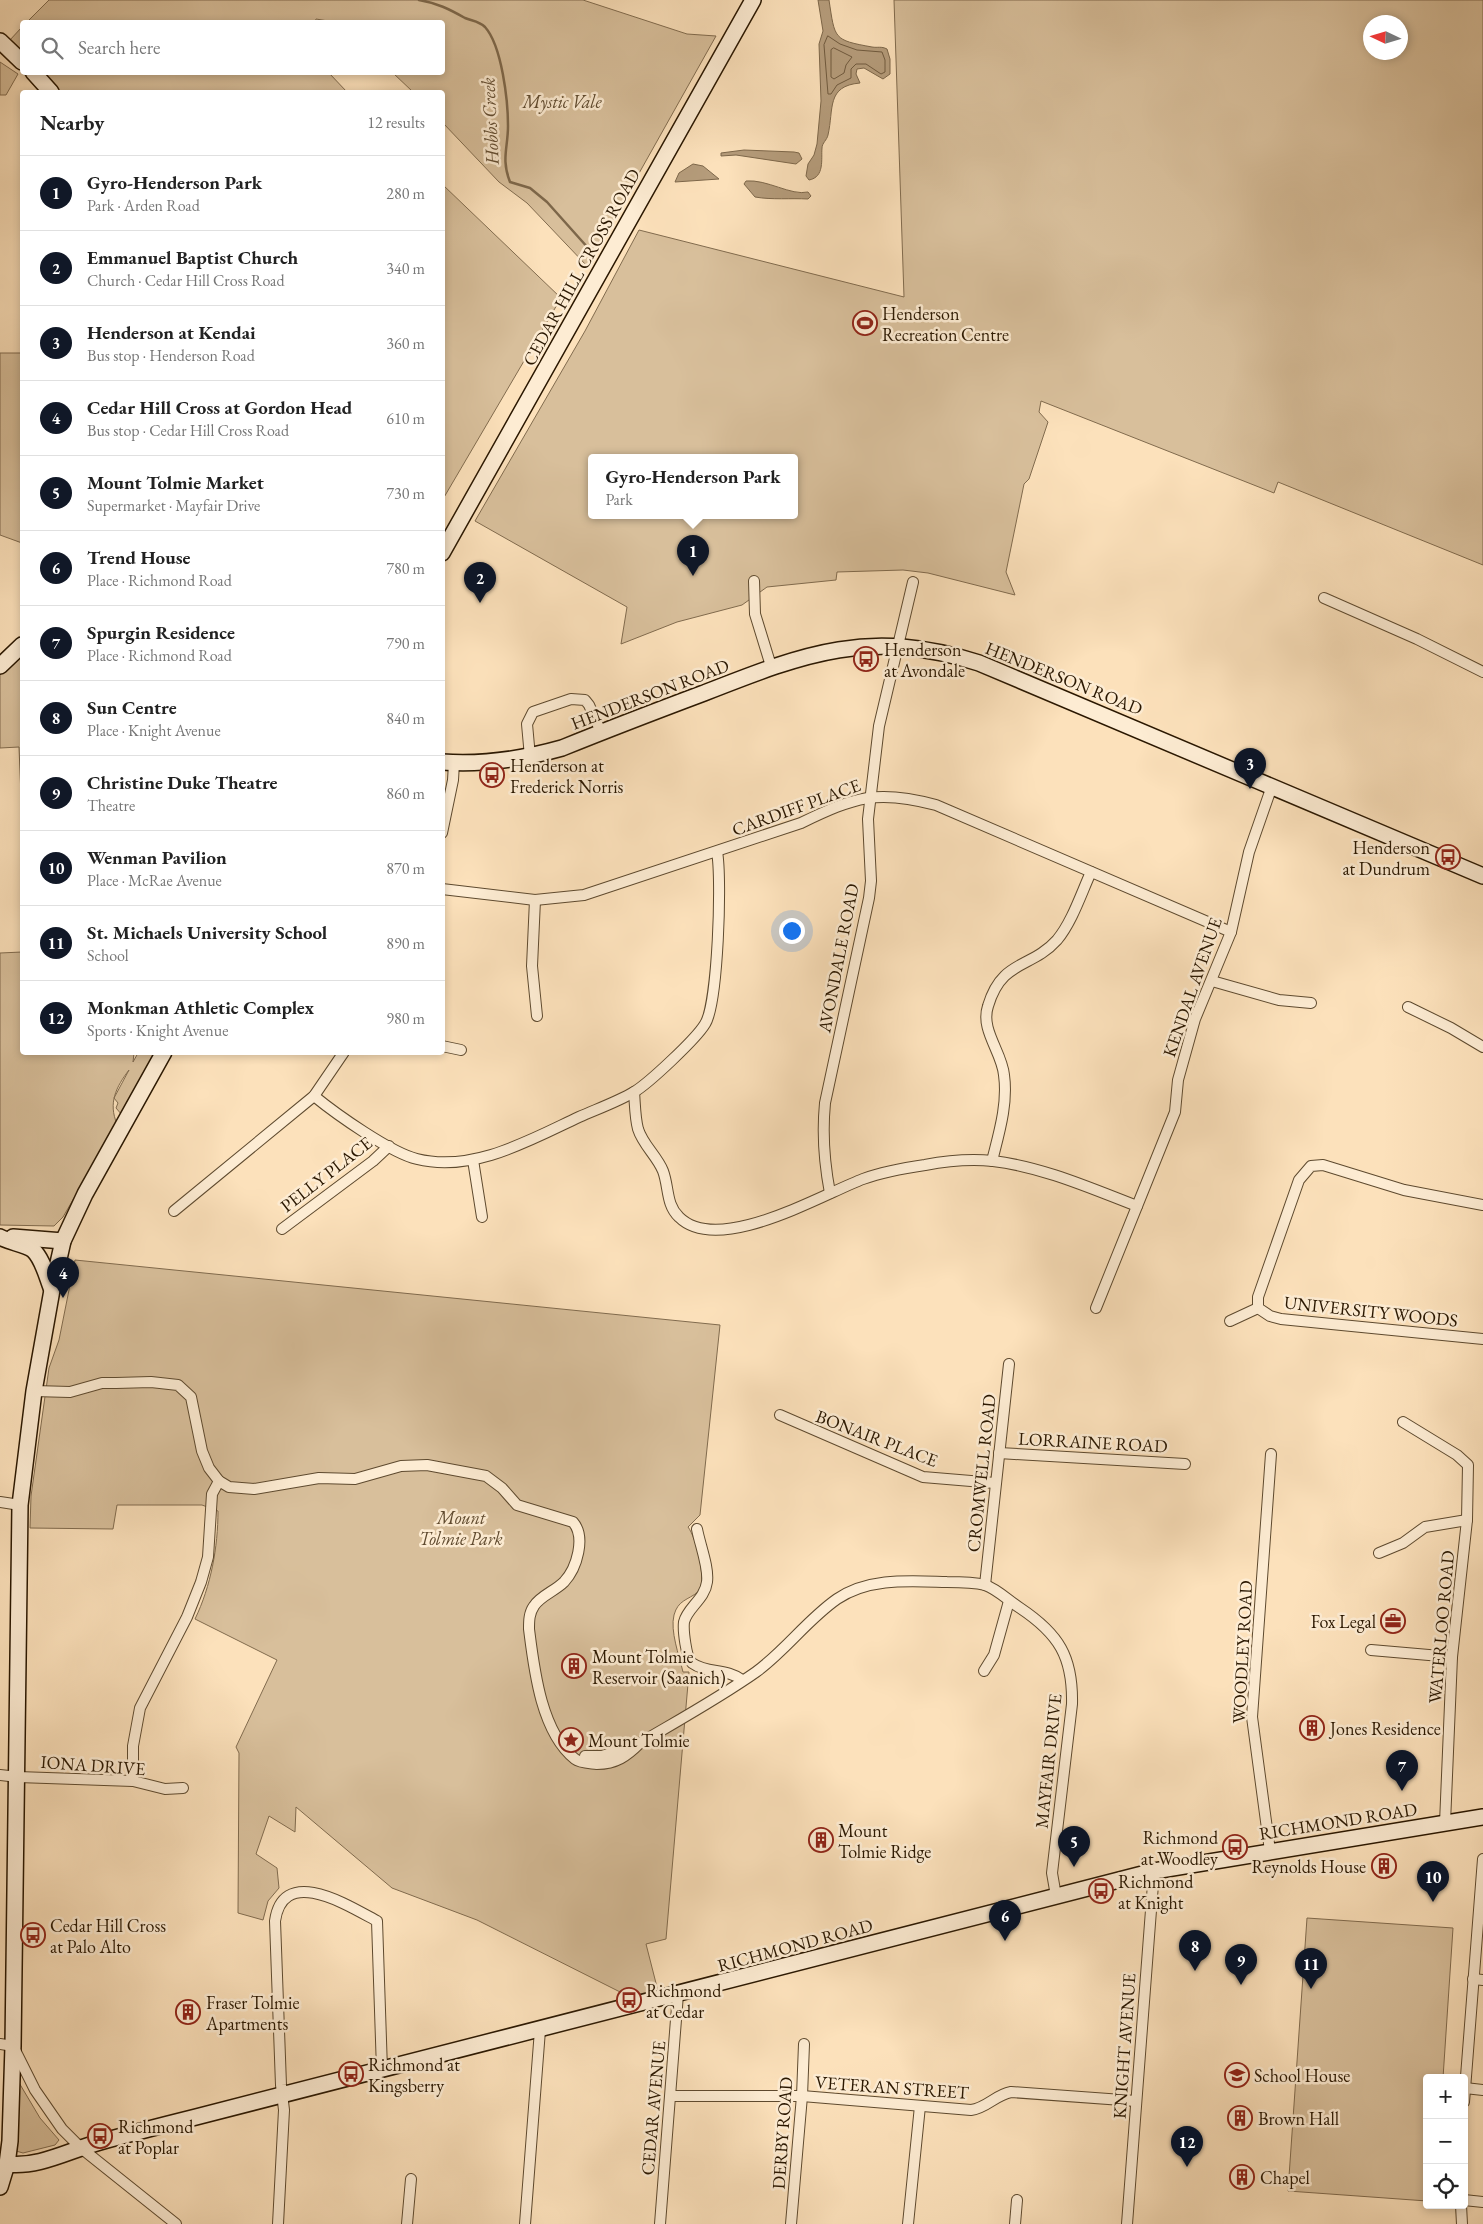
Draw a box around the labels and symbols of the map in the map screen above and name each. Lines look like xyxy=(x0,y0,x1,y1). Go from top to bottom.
north arrow xyxy=(1363,15,1408,60)
water label: Hobbs Creek xyxy=(475,76,505,166)
park label: Mystic Vale xyxy=(521,90,602,114)
street label: CEDAR HILL CROSS ROAD xyxy=(517,164,645,370)
place label: Henderson Recreation Centre xyxy=(882,302,1009,346)
sports icon: Henderson Recreation Centre xyxy=(852,310,878,336)
pin: 1 xyxy=(677,535,709,576)
pin: 2 xyxy=(464,562,496,603)
street label: HENDERSON ROAD xyxy=(982,636,1146,720)
place label: Henderson at Avondale xyxy=(884,638,965,682)
bus stop icon: Henderson at Avondale xyxy=(853,646,879,672)
street label: HENDERSON ROAD xyxy=(568,653,732,735)
pin: 3 xyxy=(1234,748,1266,789)
place label: Henderson at Frederick Norris xyxy=(510,754,624,798)
bus stop icon: Henderson at Frederick Norris xyxy=(479,762,505,788)
street label: CARDIFF PLACE xyxy=(729,773,863,841)
place label: Henderson at Dundrum xyxy=(1342,836,1430,880)
bus stop icon: Henderson at Dundrum xyxy=(1435,844,1461,870)
street label: AVONDALE ROAD xyxy=(812,882,864,1035)
street label: KENDAL AVENUE xyxy=(1157,914,1227,1060)
your location xyxy=(779,918,805,944)
street label: PELLY PLACE xyxy=(275,1131,377,1217)
pin: 4 xyxy=(47,1257,79,1298)
street label: UNIVERSITY WOODS xyxy=(1283,1290,1459,1332)
street label: CROMWELL ROAD xyxy=(961,1393,1001,1553)
street label: BONAIR PLACE xyxy=(813,1404,941,1472)
street label: LORRAINE ROAD xyxy=(1018,1427,1168,1457)
park label: Mount Tolmie Park xyxy=(419,1506,503,1550)
street label: WATERLOO ROAD xyxy=(1423,1550,1459,1704)
street label: WOODLEY ROAD xyxy=(1227,1580,1257,1724)
office icon: Fox Legal xyxy=(1380,1608,1406,1634)
place label: Fox Legal xyxy=(1311,1610,1376,1633)
place label: Mount Tolmie Reservoir (Saanich) xyxy=(592,1645,726,1689)
building icon: Mount Tolmie Reservoir (Saanich) xyxy=(561,1653,587,1679)
street label: MAYFAIR DRIVE xyxy=(1029,1692,1067,1830)
building icon: Jones Residence xyxy=(1299,1715,1325,1741)
place label: Jones Residence xyxy=(1328,1717,1441,1740)
place icon: Mount Tolmie xyxy=(558,1727,584,1753)
place label: Mount Tolmie xyxy=(588,1729,690,1752)
street label: IONA DRIVE xyxy=(40,1750,146,1780)
pin: 7 xyxy=(1386,1750,1418,1791)
street label: RICHMOND ROAD xyxy=(1257,1797,1419,1845)
place label: Mount Tolmie Ridge xyxy=(838,1819,931,1863)
pin: 5 xyxy=(1058,1826,1090,1867)
place label: Richmond at Woodley xyxy=(1141,1826,1219,1870)
building icon: Mount Tolmie Ridge xyxy=(808,1827,834,1853)
bus stop icon: Richmond at Woodley xyxy=(1222,1834,1248,1860)
building icon: Reynolds House xyxy=(1371,1853,1397,1879)
place label: Reynolds House xyxy=(1251,1855,1366,1878)
pin: 10 xyxy=(1417,1861,1449,1902)
place label: Richmond at Knight xyxy=(1118,1870,1194,1914)
bus stop icon: Richmond at Knight xyxy=(1088,1878,1114,1904)
pin: 6 xyxy=(989,1900,1021,1941)
street label: RICHMOND ROAD xyxy=(715,1913,875,1977)
place label: Cedar Hill Cross at Palo Alto xyxy=(50,1914,166,1958)
bus stop icon: Cedar Hill Cross at Palo Alto xyxy=(20,1922,46,1948)
pin: 8 xyxy=(1179,1930,1211,1971)
pin: 9 xyxy=(1225,1944,1257,1985)
pin: 11 xyxy=(1295,1948,1327,1989)
street label: KNIGHT AVENUE xyxy=(1107,1972,1141,2120)
place label: Richmond at Cedar xyxy=(646,1979,722,2023)
bus stop icon: Richmond at Cedar xyxy=(616,1987,642,2013)
place label: Fraser Tolmie Apartments xyxy=(205,1991,299,2035)
building icon: Fraser Tolmie Apartments xyxy=(175,1999,201,2025)
street label: CEDAR AVENUE xyxy=(636,2040,670,2176)
place label: Richmond at Kingsberry xyxy=(368,2053,460,2097)
bus stop icon: Richmond at Kingsberry xyxy=(338,2061,364,2087)
school or university icon: School House xyxy=(1224,2062,1250,2088)
place label: School House xyxy=(1254,2064,1350,2087)
street label: VETERAN STREET xyxy=(814,2070,971,2104)
street label: DERBY ROAD xyxy=(767,2076,797,2190)
building icon: Brown Hall xyxy=(1227,2105,1253,2131)
place label: Brown Hall xyxy=(1258,2107,1339,2130)
place label: Richmond at Poplar xyxy=(118,2115,194,2159)
bus stop icon: Richmond at Poplar xyxy=(87,2123,113,2149)
pin: 12 xyxy=(1171,2126,1203,2167)
building icon: Chapel xyxy=(1229,2164,1255,2190)
place label: Chapel xyxy=(1260,2166,1310,2189)

